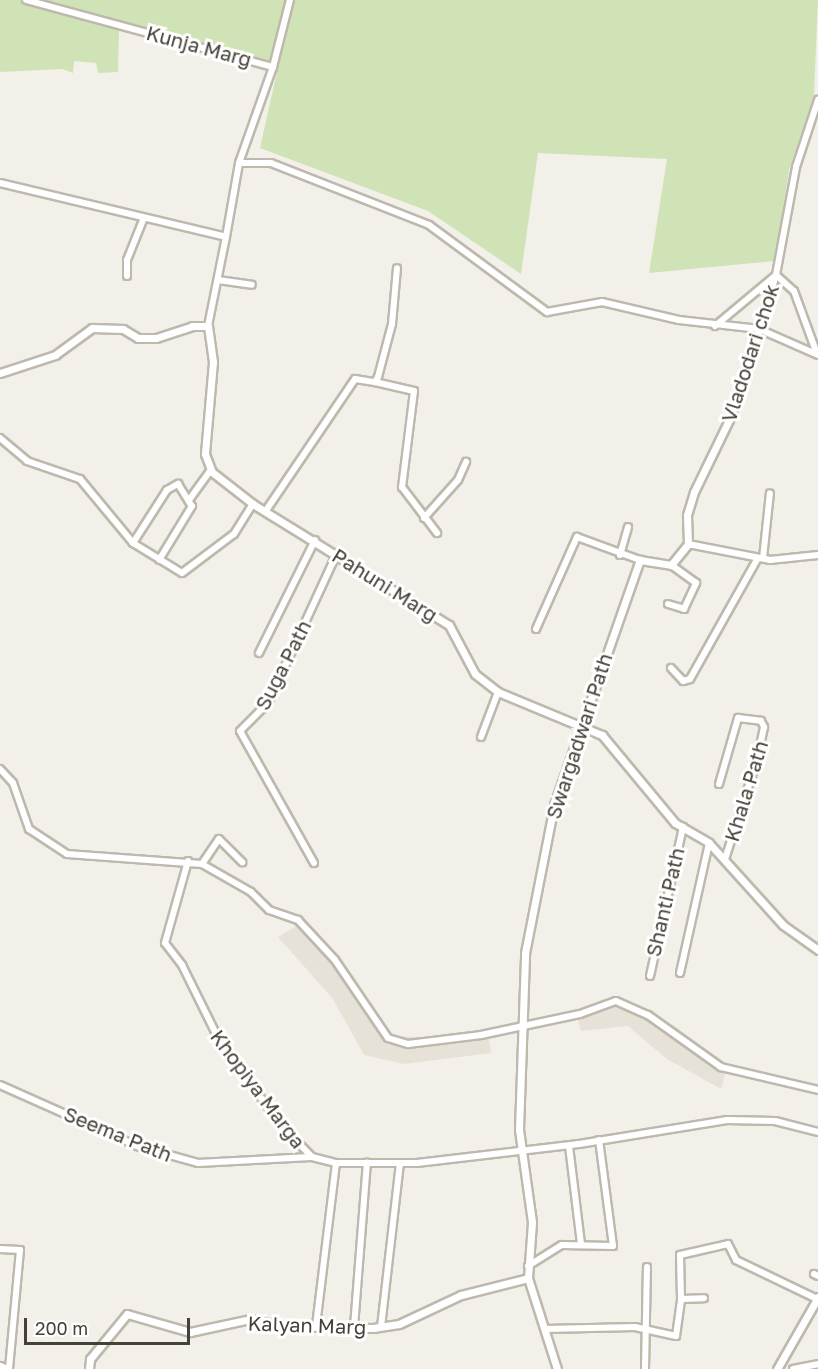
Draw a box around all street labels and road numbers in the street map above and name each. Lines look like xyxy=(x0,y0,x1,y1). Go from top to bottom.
street label: Kunja Marg xyxy=(144,20,254,72)
street label: Vladodari chok xyxy=(716,281,784,425)
street label: Pahuni Marg xyxy=(328,543,442,627)
street label: Suga Path xyxy=(250,616,316,714)
street label: Swargadwari Path xyxy=(541,650,617,822)
street label: Khala Path xyxy=(719,738,773,844)
street label: Shanti Path xyxy=(641,845,689,959)
street label: Khopiya Marga xyxy=(206,1025,310,1153)
street label: Seema Path xyxy=(61,1101,175,1167)
street label: Kalyan Marg xyxy=(247,1311,367,1339)

